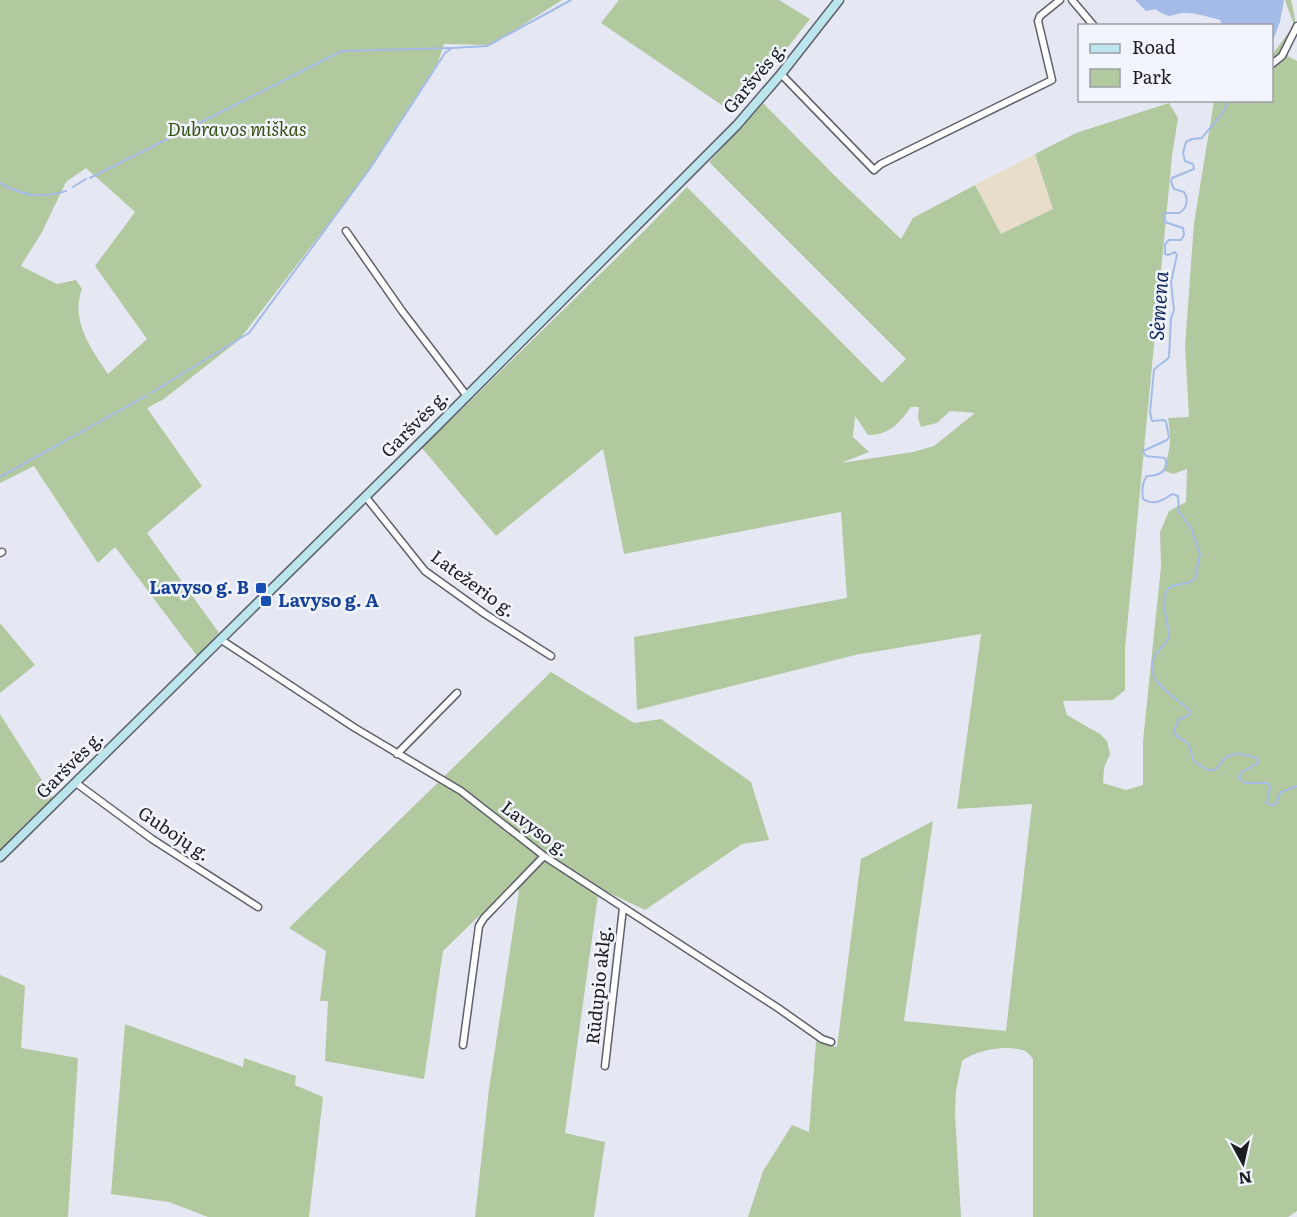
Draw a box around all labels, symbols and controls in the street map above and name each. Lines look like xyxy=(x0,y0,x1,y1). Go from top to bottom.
legend xyxy=(1078,24,1273,102)
text: Road xyxy=(1132,33,1176,60)
street label: Garšvės g. xyxy=(716,35,792,119)
text: Park xyxy=(1132,63,1173,90)
park label: Dubravos miškas xyxy=(167,115,307,142)
water label: Sėmena xyxy=(1140,269,1174,342)
street label: Garšvės g. xyxy=(374,383,454,463)
street label: Latežerio g. xyxy=(426,543,522,623)
place label: Lavyso g. B xyxy=(149,573,249,600)
marker: Lavyso g. B xyxy=(254,581,268,595)
place label: Lavyso g. A xyxy=(278,586,379,613)
marker: Lavyso g. A xyxy=(259,594,273,608)
street label: Garšvės g. xyxy=(29,724,109,804)
street label: Lavyso g. xyxy=(496,793,576,862)
street label: Gubojų g. xyxy=(133,799,216,867)
street label: Rūdupio aklg. xyxy=(578,924,617,1046)
north arrow xyxy=(1213,1133,1273,1193)
text: N xyxy=(1237,1166,1254,1192)

